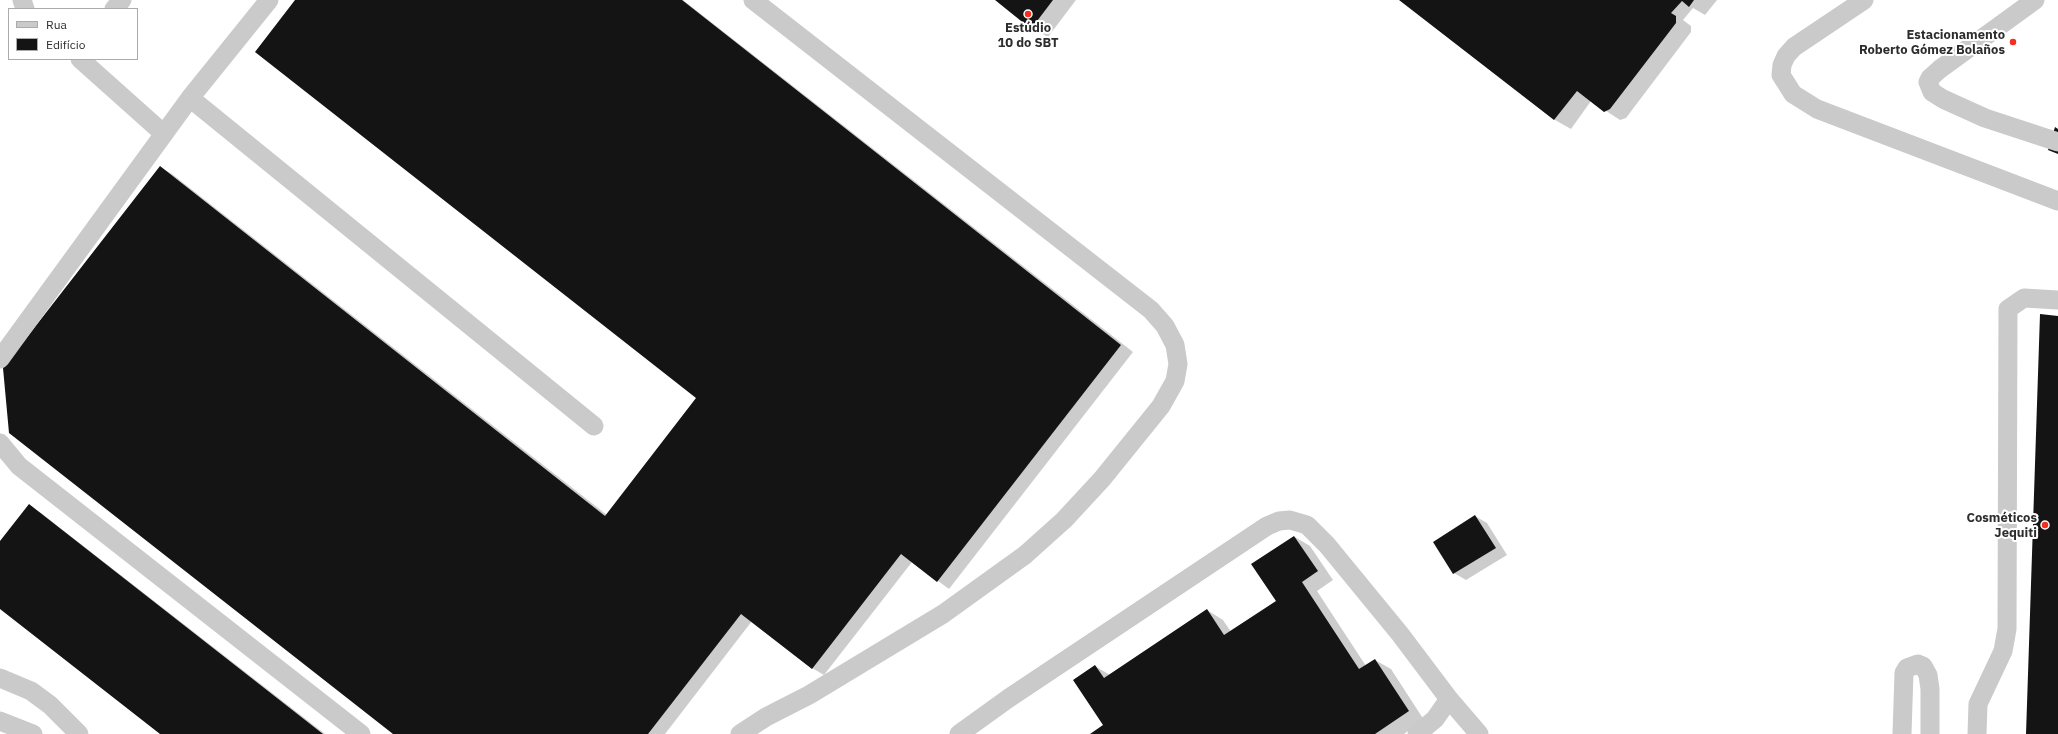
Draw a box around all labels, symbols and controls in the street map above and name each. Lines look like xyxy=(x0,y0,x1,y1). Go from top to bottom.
legend xyxy=(8,8,138,60)
marker: Estúdio 10 do SBT xyxy=(1023,9,1033,19)
text: Rua xyxy=(46,17,67,32)
place label: Estúdio 10 do SBT xyxy=(997,20,1059,51)
place label: Estacionamento Roberto Gómez Bolaños xyxy=(1859,27,2005,58)
text: Edifício xyxy=(46,37,85,52)
marker: Estacionamento Roberto Gómez Bolaños xyxy=(2008,37,2018,47)
place label: Cosméticos Jequiti xyxy=(1966,510,2037,541)
marker: Cosméticos Jequiti xyxy=(2040,520,2050,530)

